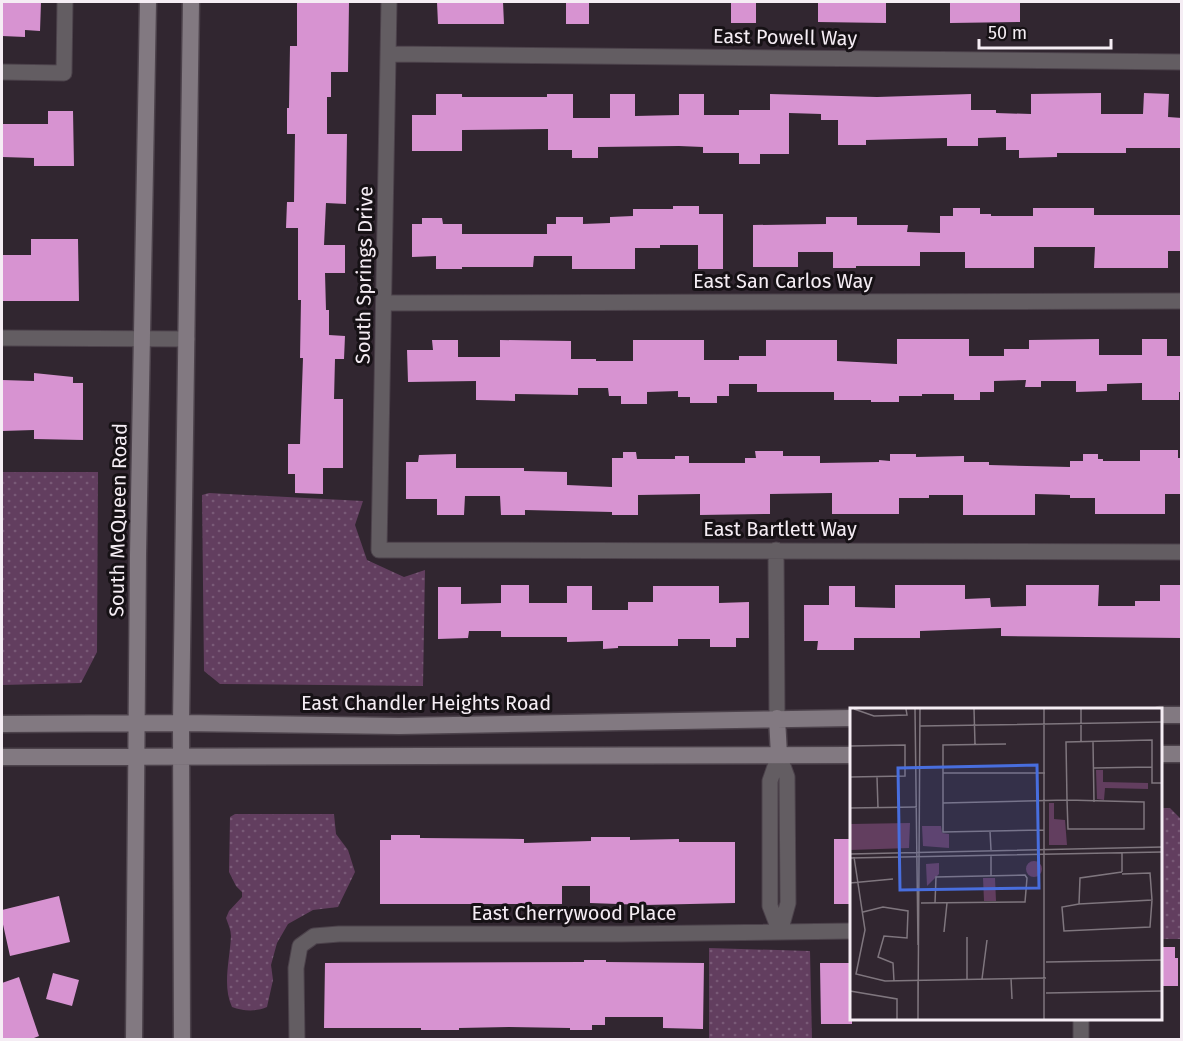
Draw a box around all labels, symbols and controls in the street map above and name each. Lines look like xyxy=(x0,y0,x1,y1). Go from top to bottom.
scale bar xyxy=(979,12,1111,50)
text: 50 m xyxy=(988,22,1027,44)
street label: East Powell Way xyxy=(713,24,858,50)
street label: South Springs Drive xyxy=(350,186,378,364)
street label: East San Carlos Way xyxy=(693,269,873,293)
street label: South McQueen Road xyxy=(104,423,132,617)
street label: East Bartlett Way xyxy=(703,517,857,541)
street label: East Chandler Heights Road xyxy=(301,691,551,715)
inset map xyxy=(850,708,1162,1020)
street label: East Cherrywood Place xyxy=(472,901,676,925)

